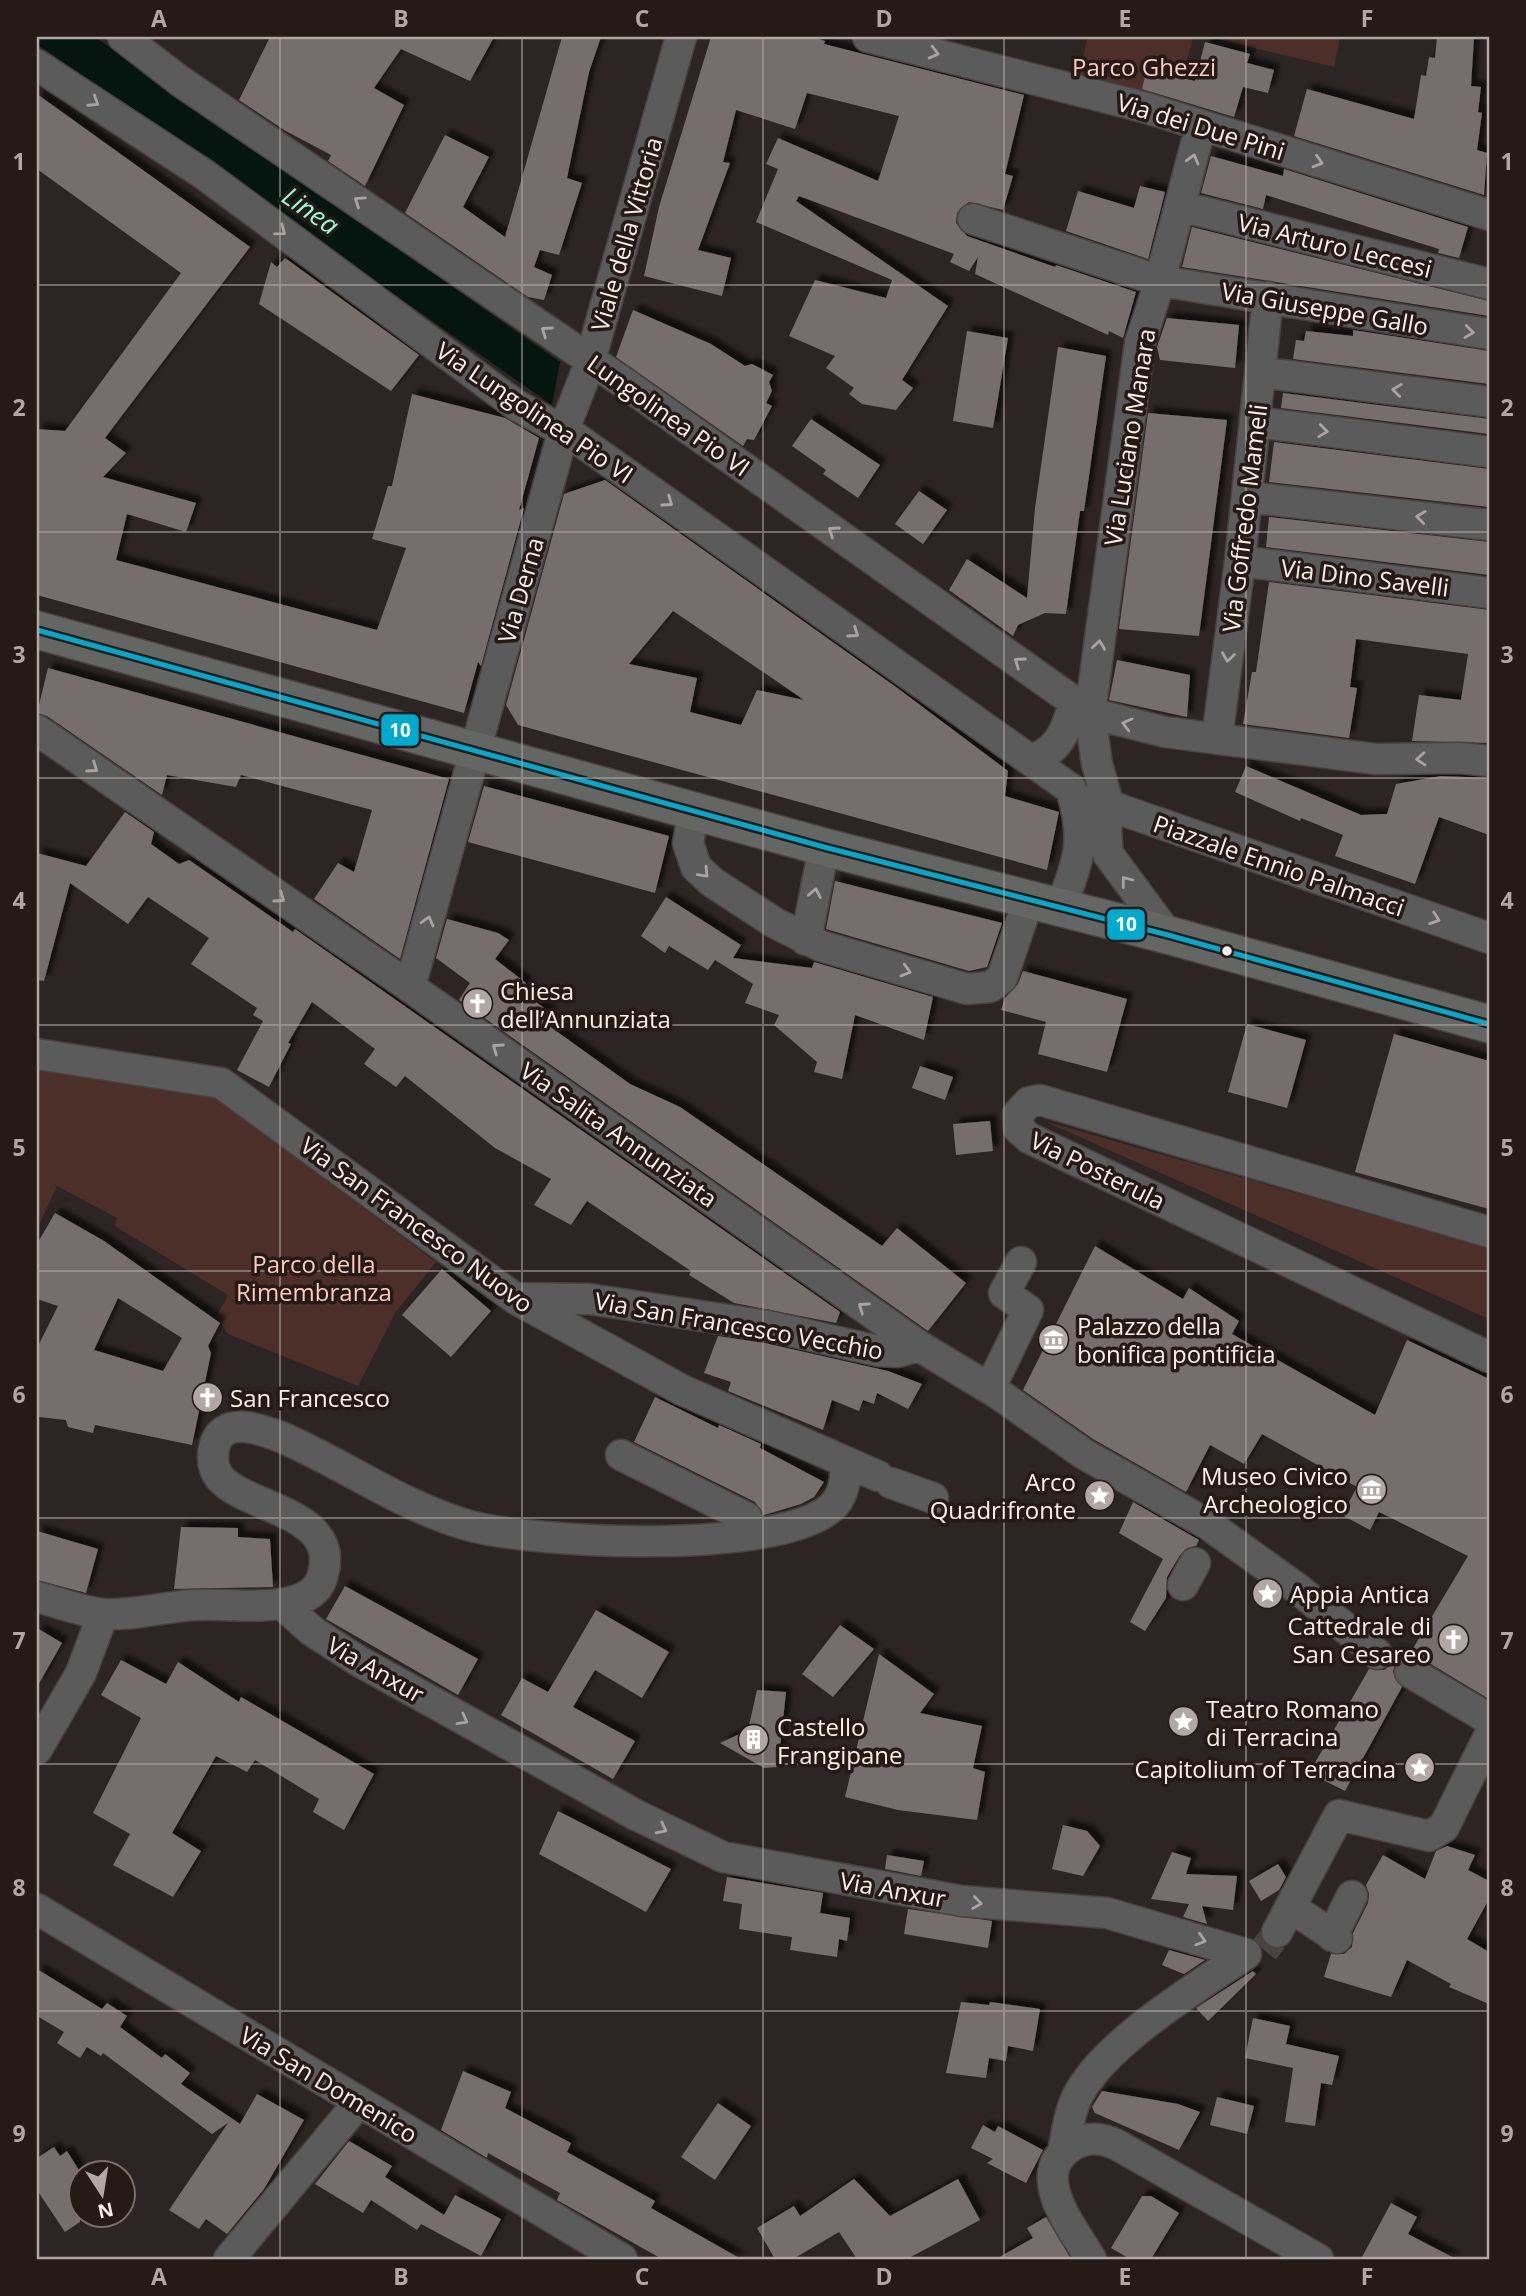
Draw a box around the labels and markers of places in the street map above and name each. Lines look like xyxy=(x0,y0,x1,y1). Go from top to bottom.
unlabelled marker xyxy=(1220,944,1234,958)
place label: Chiesa dell’Annunziata xyxy=(500,974,671,1035)
church icon: Chiesa dell’Annunziata xyxy=(460,987,494,1021)
place label: Palazzo della bonifica pontificia xyxy=(1077,1309,1276,1370)
museum icon: Palazzo della bonifica pontificia xyxy=(1037,1322,1071,1356)
church icon: San Francesco xyxy=(190,1380,224,1414)
place label: San Francesco xyxy=(230,1381,390,1414)
place label: Museo Civico Archeologico xyxy=(1201,1459,1348,1520)
place label: Arco Quadrifronte xyxy=(930,1465,1076,1526)
museum icon: Museo Civico Archeologico xyxy=(1354,1472,1388,1506)
place icon: Arco Quadrifronte xyxy=(1082,1478,1116,1512)
place icon: Appia Antica xyxy=(1250,1576,1284,1610)
place label: Appia Antica xyxy=(1290,1577,1430,1610)
place label: Cattedrale di San Cesareo xyxy=(1288,1609,1431,1670)
church icon: Cattedrale di San Cesareo xyxy=(1437,1622,1471,1656)
place label: Teatro Romano di Terracina xyxy=(1206,1692,1379,1753)
place icon: Teatro Romano di Terracina xyxy=(1166,1705,1200,1739)
place label: Castello Frangipane xyxy=(777,1710,903,1771)
building icon: Castello Frangipane xyxy=(737,1723,771,1757)
place icon: Capitolium of Terracina xyxy=(1402,1751,1436,1785)
place label: Capitolium of Terracina xyxy=(1135,1752,1396,1785)

